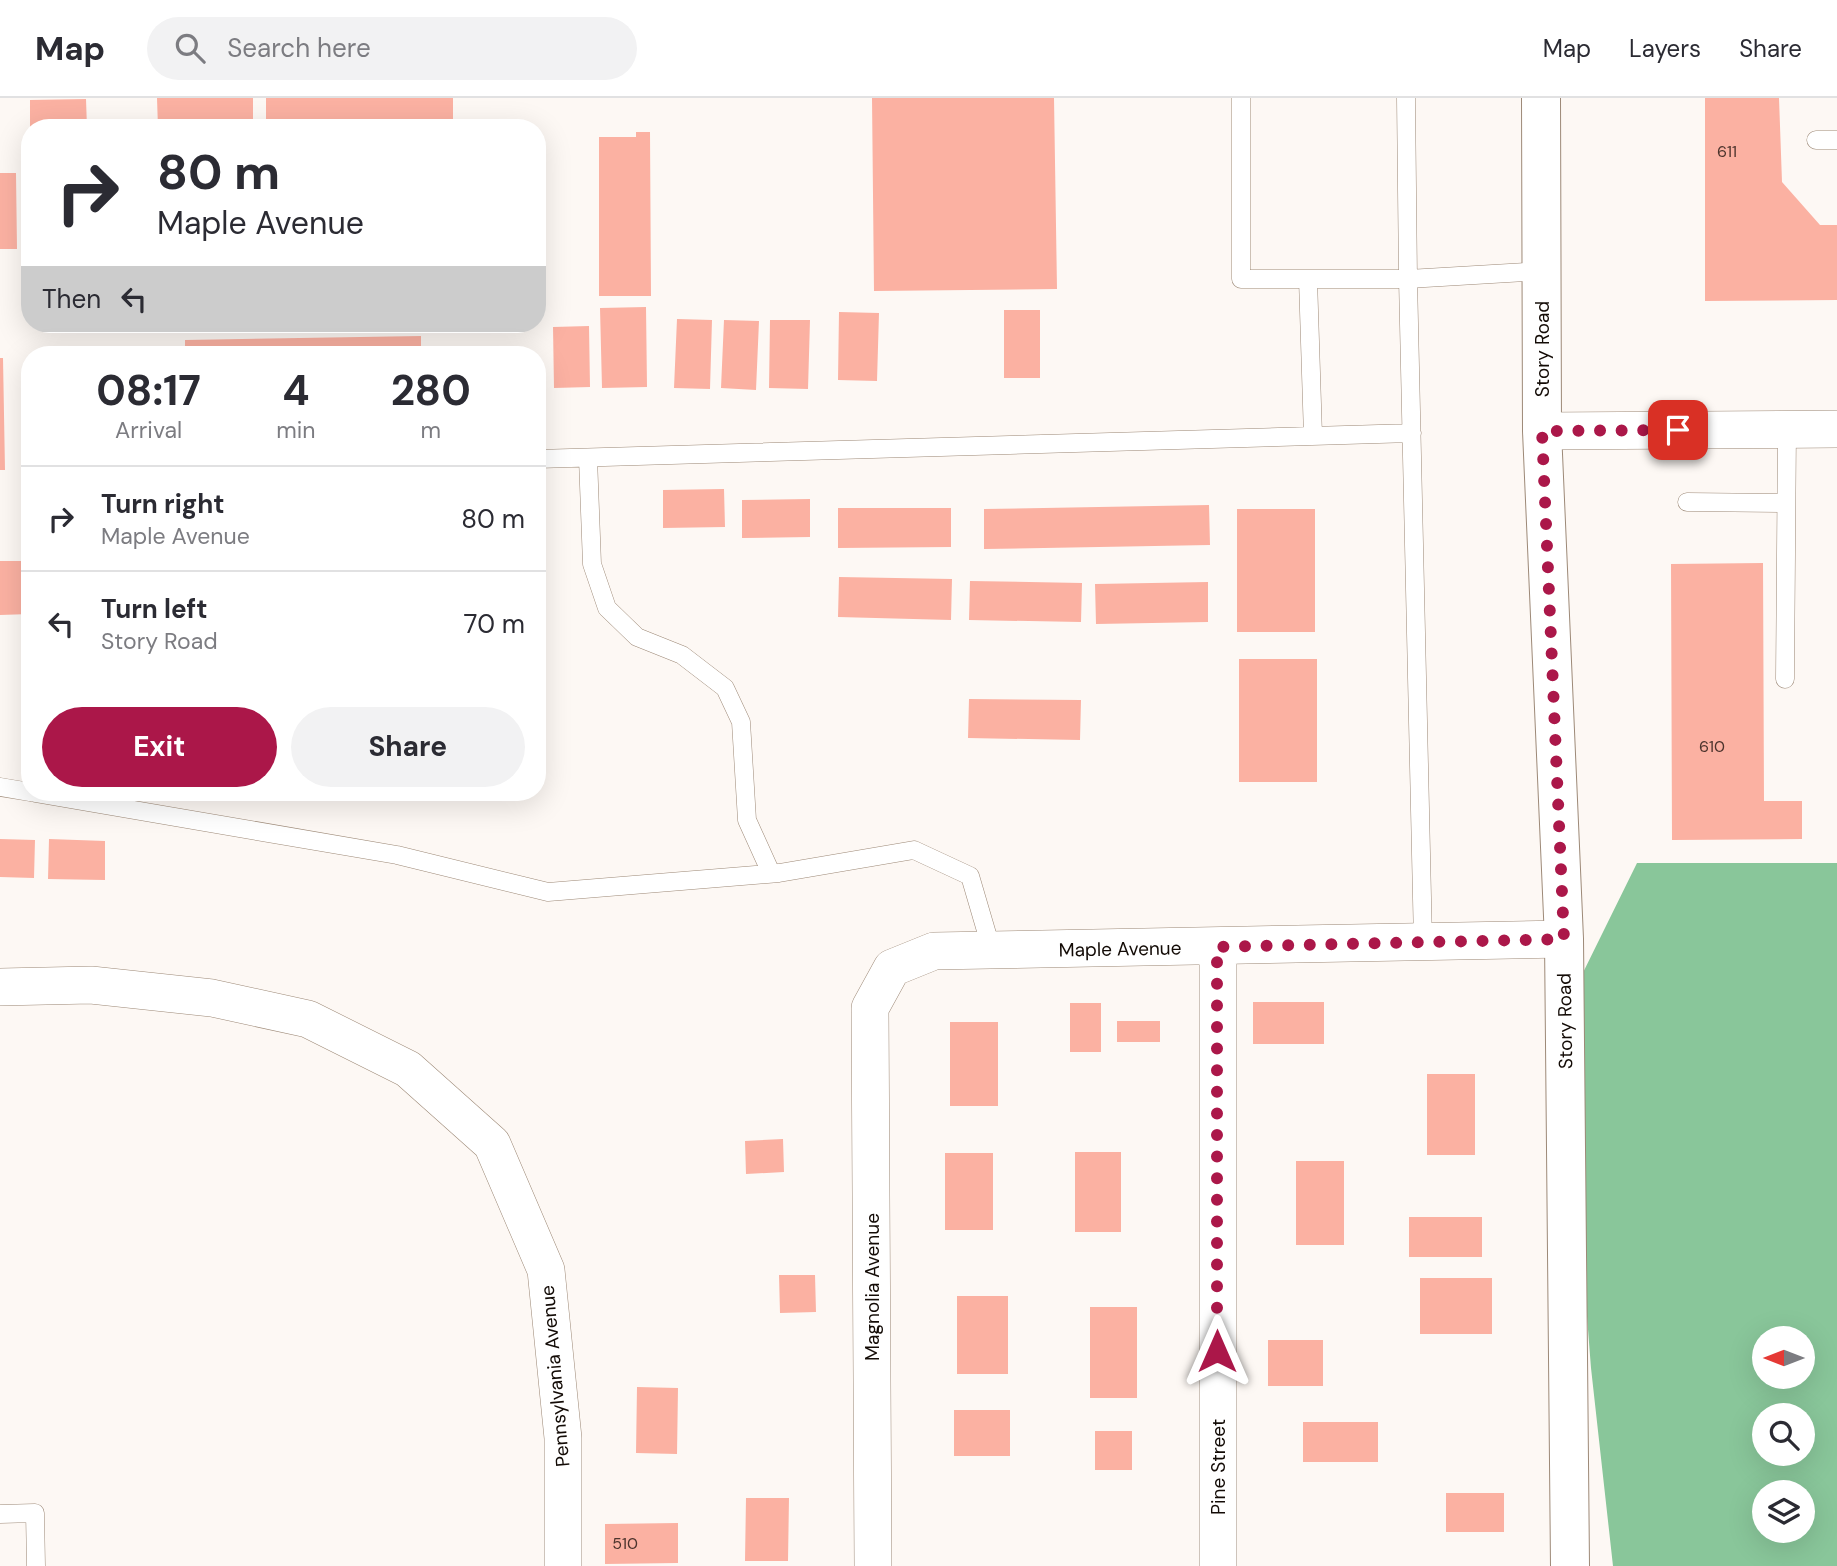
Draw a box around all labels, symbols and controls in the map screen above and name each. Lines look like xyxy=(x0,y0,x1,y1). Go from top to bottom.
search box xyxy=(147,17,637,80)
text: Map xyxy=(35,27,105,70)
icon: search xyxy=(171,29,209,67)
text: Search here xyxy=(227,31,371,65)
text: Map xyxy=(1543,33,1591,64)
text: Layers xyxy=(1629,33,1701,64)
text: Share xyxy=(1739,33,1802,64)
text: 80 m xyxy=(157,140,280,204)
house number: 611 xyxy=(1717,141,1737,162)
icon: right xyxy=(42,147,133,238)
text: Maple Avenue xyxy=(157,202,364,244)
icon: left xyxy=(115,280,153,318)
text: Then xyxy=(42,282,101,316)
street label: Story Road xyxy=(1530,301,1555,397)
text: 08:17 xyxy=(96,363,201,418)
text: 4 xyxy=(282,363,309,418)
text: 280 xyxy=(391,363,471,418)
pin xyxy=(1648,400,1708,460)
icon: arrive xyxy=(1659,411,1697,449)
text: Arrival xyxy=(115,415,182,445)
text: min xyxy=(276,415,315,445)
text: m xyxy=(420,415,441,445)
text: Turn right xyxy=(101,487,225,521)
icon: right xyxy=(42,500,80,538)
text: 80 m xyxy=(461,502,525,536)
text: Maple Avenue xyxy=(101,521,250,551)
text: Turn left xyxy=(101,592,208,626)
icon: left xyxy=(42,605,80,643)
text: 70 m xyxy=(464,607,525,641)
text: Story Road xyxy=(101,626,218,656)
button: Exit xyxy=(42,707,277,787)
button: Share xyxy=(291,707,525,787)
house number: 610 xyxy=(1699,736,1725,757)
street label: Maple Avenue xyxy=(1058,935,1182,963)
street label: Story Road xyxy=(1552,973,1578,1069)
street label: Magnolia Avenue xyxy=(860,1213,885,1361)
street label: Pennsylvania Avenue xyxy=(535,1284,575,1468)
position arrow xyxy=(1180,1314,1254,1388)
north arrow xyxy=(1752,1326,1815,1390)
map controls xyxy=(1752,1326,1815,1543)
button: search xyxy=(1752,1403,1815,1466)
street label: Pine Street xyxy=(1206,1419,1231,1515)
button: layers xyxy=(1752,1480,1815,1543)
house number: 510 xyxy=(612,1533,638,1554)

